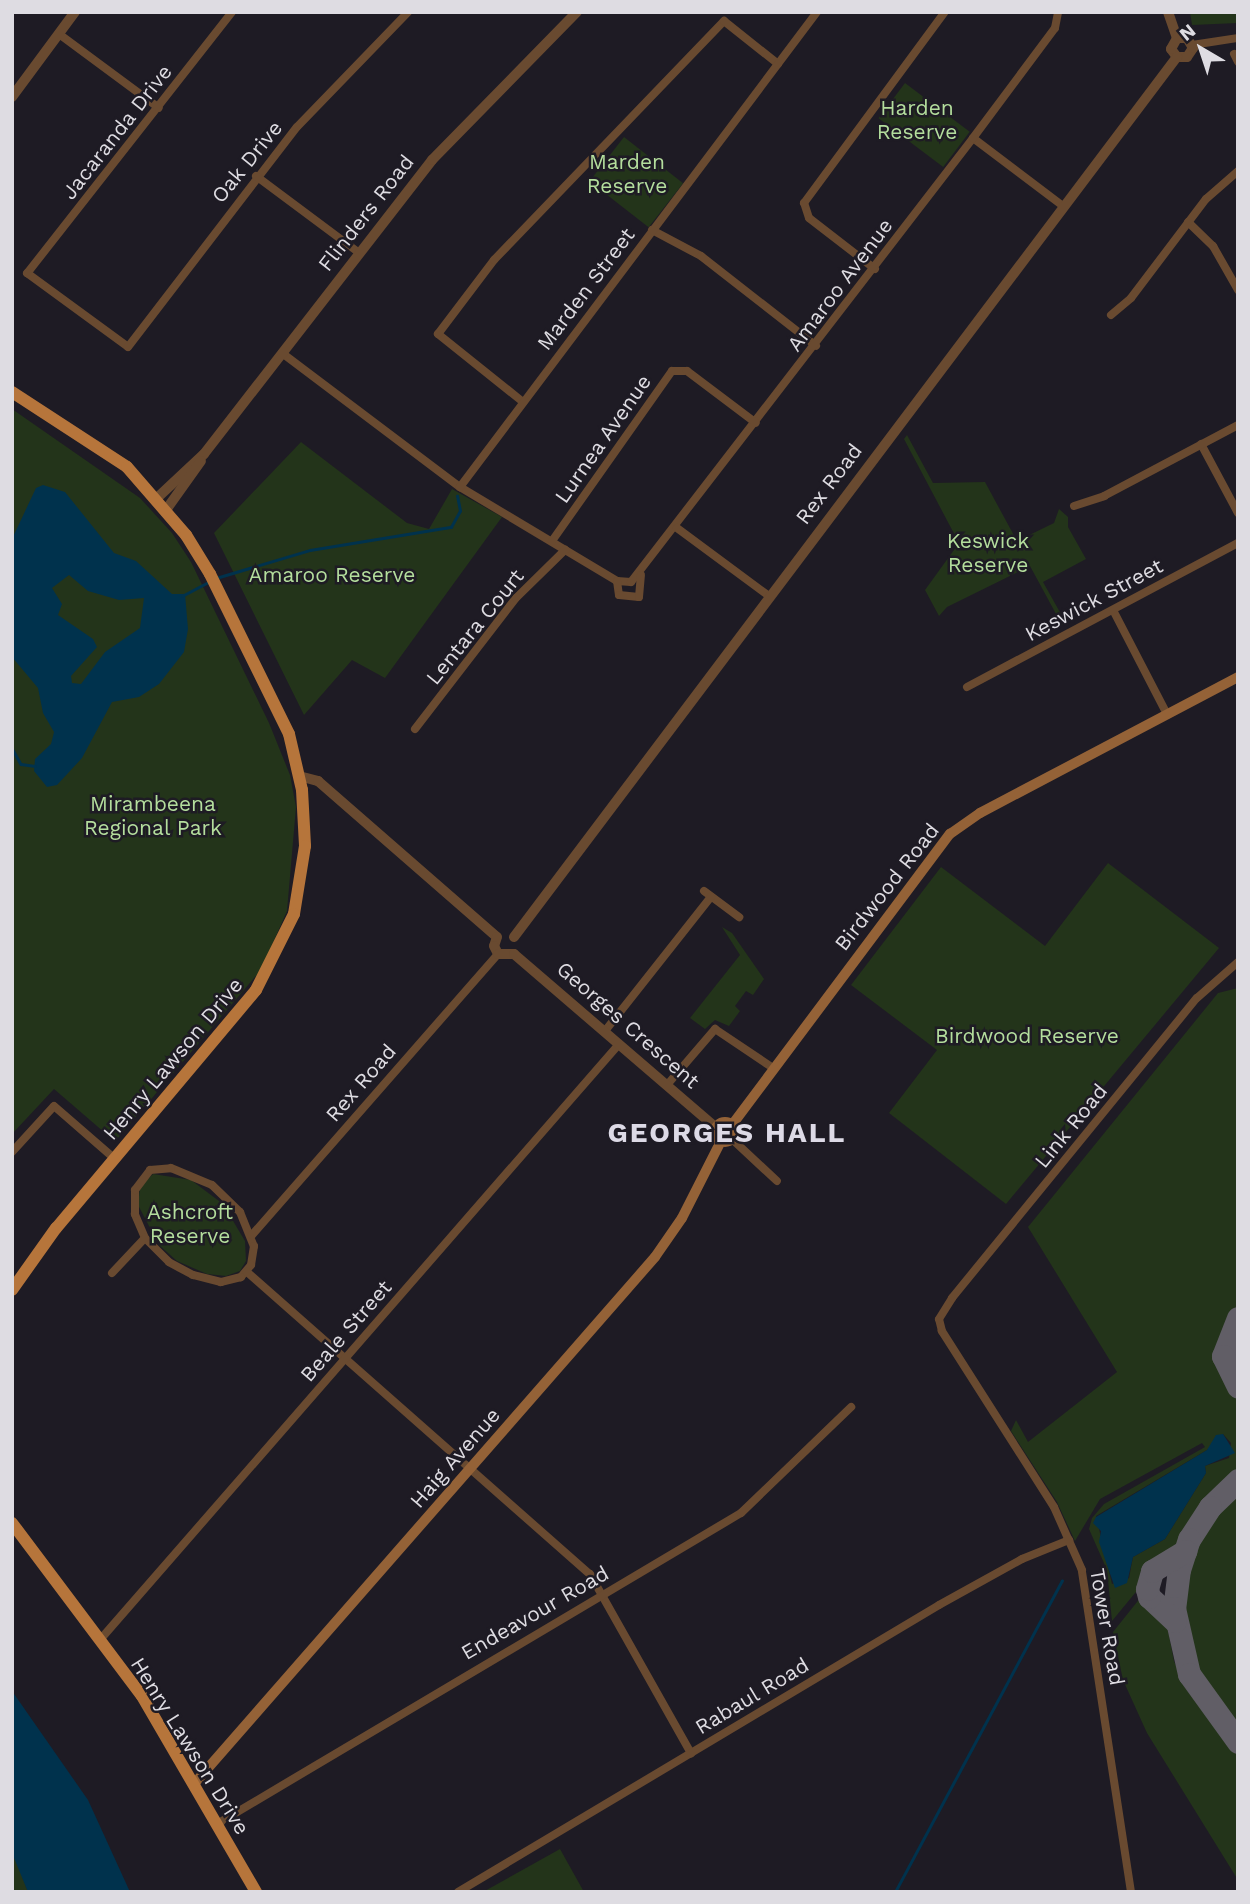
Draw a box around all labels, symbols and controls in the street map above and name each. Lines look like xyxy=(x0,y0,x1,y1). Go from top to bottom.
north arrow xyxy=(1166,14,1236,84)
text: N xyxy=(1175,19,1200,46)
street label: Jacaranda Drive xyxy=(56,59,178,205)
park label: Harden Reserve xyxy=(877,95,957,145)
street label: Oak Drive xyxy=(206,116,288,208)
park label: Marden Reserve xyxy=(587,149,667,199)
street label: Flinders Road xyxy=(313,150,419,276)
street label: Amaroo Avenue xyxy=(782,213,898,357)
street label: Marden Street xyxy=(532,223,640,355)
street label: Lurnea Avenue xyxy=(549,369,657,509)
street label: Rex Road xyxy=(790,439,868,529)
park label: Keswick Reserve xyxy=(947,528,1029,578)
street label: Keswick Street xyxy=(1021,553,1167,647)
park label: Amaroo Reserve xyxy=(249,562,415,588)
street label: Lentara Court xyxy=(421,564,529,690)
park label: Mirambeena Regional Park xyxy=(84,791,222,841)
street label: Birdwood Road xyxy=(829,818,945,956)
street label: Georges Crescent xyxy=(551,956,705,1094)
street label: Henry Lawson Drive xyxy=(98,973,248,1145)
park label: Birdwood Reserve xyxy=(935,1023,1119,1049)
street label: Rex Road xyxy=(320,1039,402,1127)
street label: Link Road xyxy=(1029,1079,1113,1173)
district label: GEORGES HALL xyxy=(609,1116,845,1150)
park label: Ashcroft Reserve xyxy=(147,1199,233,1249)
street label: Beale Street xyxy=(295,1275,397,1387)
street label: Haig Avenue xyxy=(404,1402,506,1514)
street label: Endeavour Road xyxy=(457,1560,613,1666)
street label: Tower Road xyxy=(1084,1566,1130,1688)
street label: Rabaul Road xyxy=(690,1652,814,1740)
street label: Henry Lawson Drive xyxy=(125,1653,255,1839)

